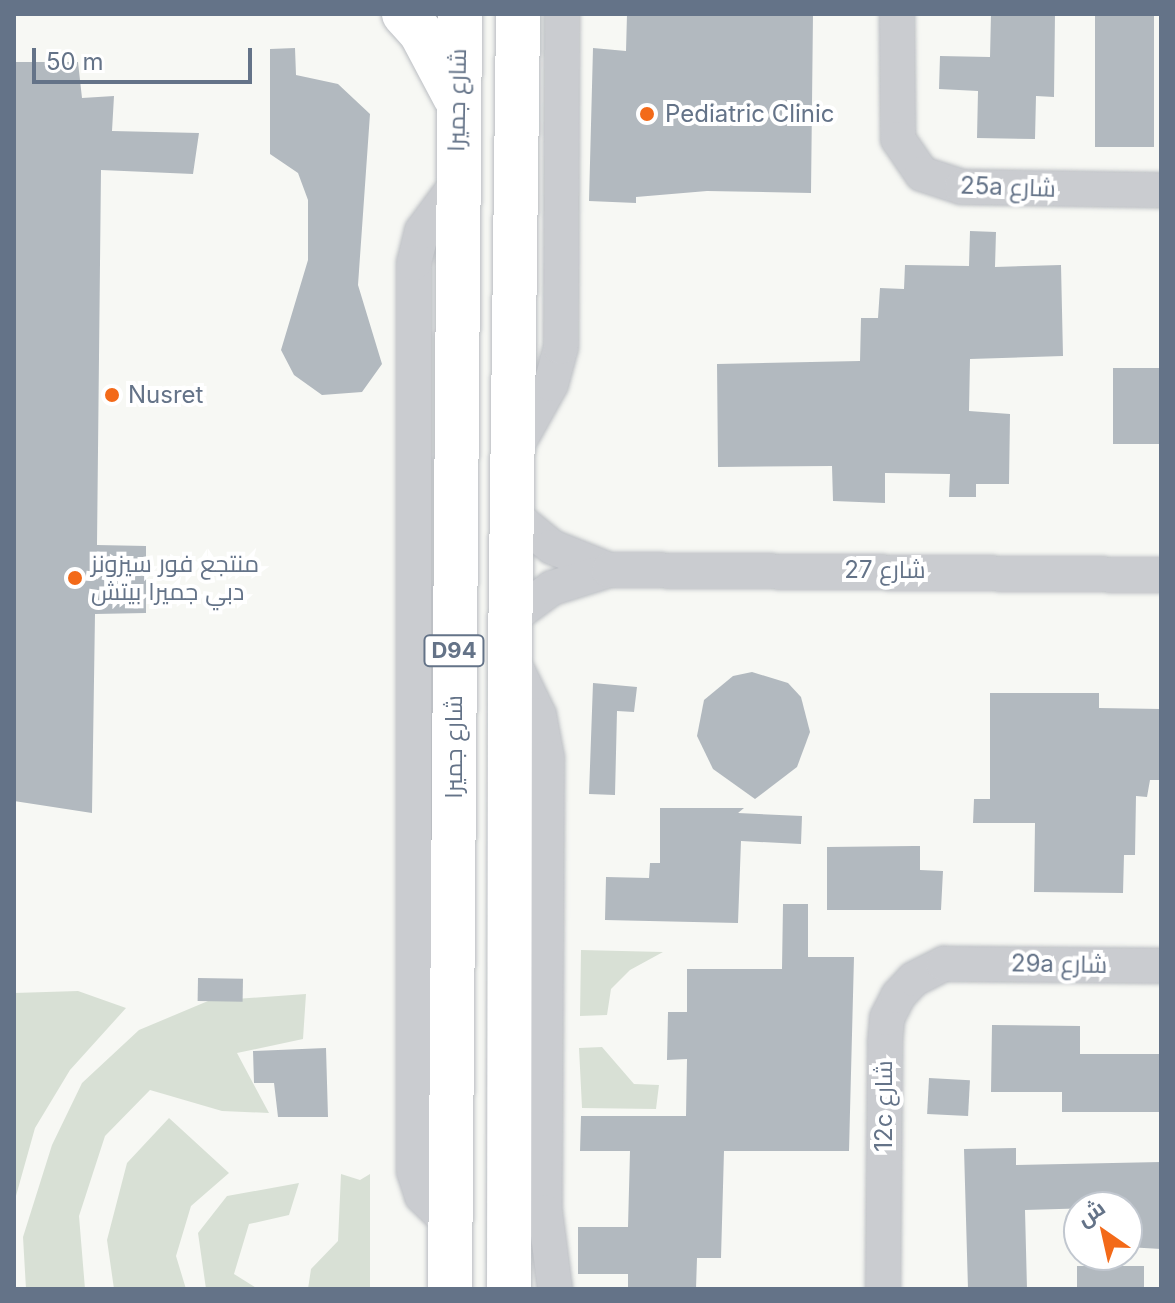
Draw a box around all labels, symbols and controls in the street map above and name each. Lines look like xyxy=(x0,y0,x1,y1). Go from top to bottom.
scale bar xyxy=(36,32,256,82)
text: 50 m xyxy=(46,47,104,76)
street label: شارع جميرا xyxy=(442,48,472,152)
place label: Pediatric Clinic xyxy=(665,100,835,128)
marker: Pediatric Clinic xyxy=(636,103,658,125)
street label: 25a شارع xyxy=(960,171,1056,203)
place label: Nusret xyxy=(128,381,203,409)
marker: Nusret xyxy=(103,386,121,404)
place label: منتجع فور سيزونز دبي جميرا بيتش xyxy=(91,550,259,606)
street label: شارع 27 xyxy=(844,556,926,584)
marker: منتجع فور سيزونز دبي جميرا بيتش xyxy=(66,569,84,587)
road number: D94 xyxy=(422,633,486,669)
street label: شارع جميرا xyxy=(440,695,468,799)
street label: 29a شارع xyxy=(1011,949,1107,979)
street label: 12c شارع xyxy=(870,1060,898,1152)
north arrow xyxy=(1063,1191,1143,1271)
text: ش xyxy=(1072,1194,1110,1231)

